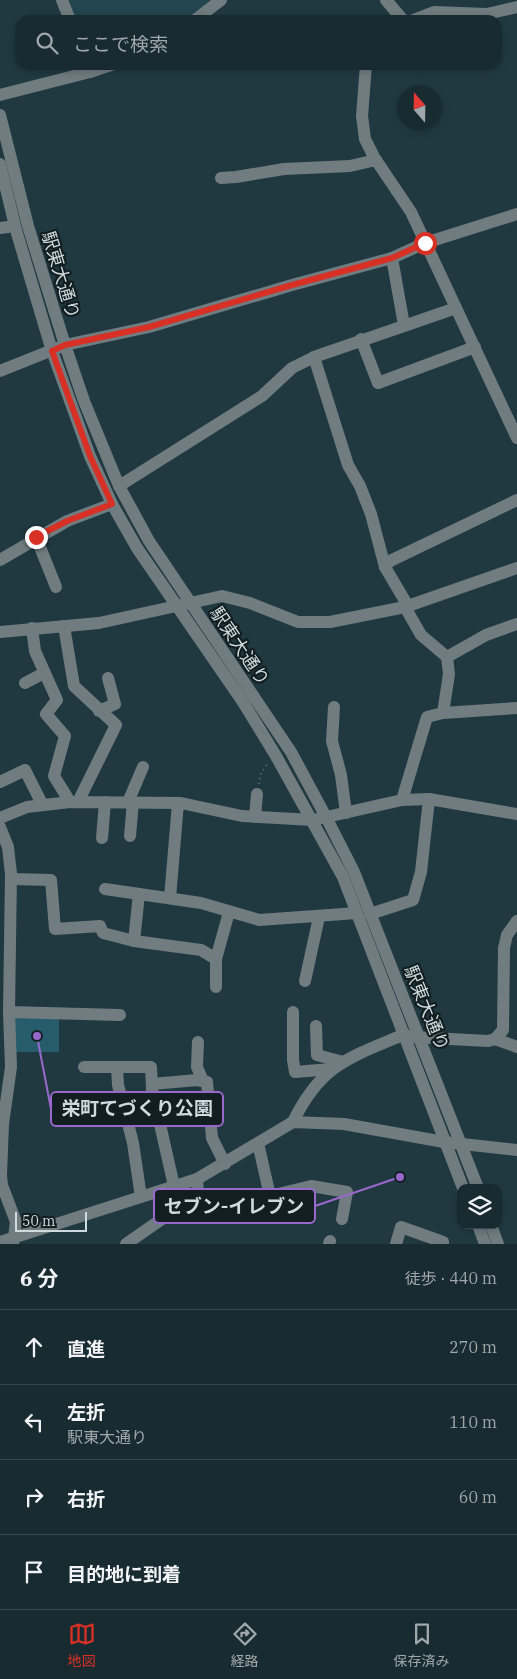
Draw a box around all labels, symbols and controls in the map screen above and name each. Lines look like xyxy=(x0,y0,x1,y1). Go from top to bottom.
search box xyxy=(15,15,502,70)
icon: search xyxy=(33,29,61,57)
text: ここで検索 xyxy=(73,32,168,56)
north arrow xyxy=(397,85,442,130)
street label: 駅東大通り xyxy=(37,229,85,321)
route start xyxy=(414,232,437,255)
route end xyxy=(25,526,48,549)
street label: 駅東大通り xyxy=(205,602,275,690)
street label: 駅東大通り xyxy=(399,962,455,1054)
callout: 栄町てづくり公園 xyxy=(51,1092,223,1126)
text: 栄町てづくり公園 xyxy=(61,1096,213,1120)
map controls xyxy=(457,1184,502,1229)
button: layers xyxy=(457,1184,502,1229)
callout: セブン-イレブン xyxy=(154,1189,315,1223)
text: セブン-イレブン xyxy=(164,1194,304,1218)
scale bar xyxy=(15,1209,88,1232)
text: 50 m xyxy=(22,1212,55,1230)
text: 6 分 xyxy=(20,1264,58,1292)
text: 徒歩 · 440 m xyxy=(405,1268,497,1288)
icon: ahead xyxy=(20,1333,48,1361)
text: 直進 xyxy=(67,1337,105,1361)
text: 270 m xyxy=(449,1337,497,1357)
text: 左折 xyxy=(67,1400,105,1424)
icon: left xyxy=(20,1408,48,1436)
text: 110 m xyxy=(449,1412,497,1432)
text: 駅東大通り xyxy=(67,1427,147,1447)
icon: right xyxy=(20,1483,48,1511)
text: 右折 xyxy=(67,1487,105,1511)
text: 60 m xyxy=(459,1487,497,1507)
icon: arrive xyxy=(20,1558,48,1586)
text: 目的地に到着 xyxy=(67,1562,181,1586)
tab: 地図 xyxy=(68,1620,96,1670)
tab: 経路 xyxy=(231,1620,259,1670)
tab: 保存済み xyxy=(394,1620,450,1670)

